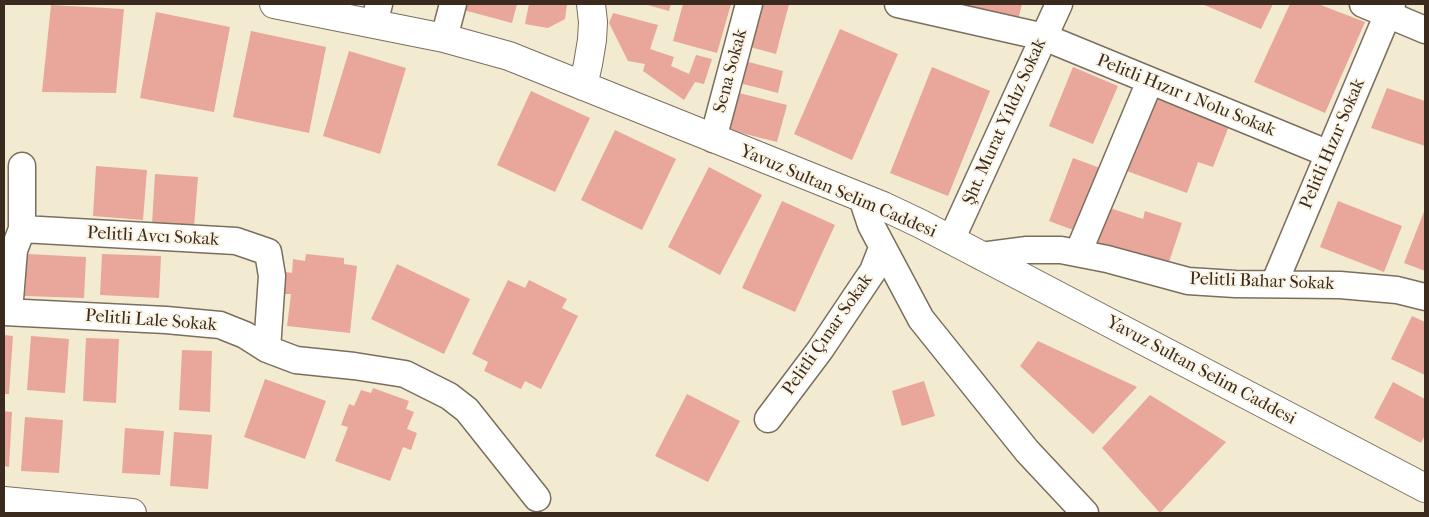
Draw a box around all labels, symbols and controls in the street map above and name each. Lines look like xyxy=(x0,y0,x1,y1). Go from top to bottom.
street label: Sena Sokak xyxy=(709,27,753,115)
street label: Şht. Murat Yıldız Sokak xyxy=(958,35,1052,209)
street label: Pelitli Hızır 1 Nolu Sokak xyxy=(1093,50,1279,142)
street label: Pelitli Hızır Sokak xyxy=(1296,76,1370,212)
street label: Yavuz Sultan Selim Caddesi xyxy=(737,141,939,243)
street label: Pelitli Avcı Sokak xyxy=(86,223,220,251)
street label: Pelitli Bahar Sokak xyxy=(1189,269,1335,295)
street label: Pelitli Çınar Sokak xyxy=(778,270,878,400)
street label: Pelitli Lale Sokak xyxy=(84,306,218,336)
street label: Yavuz Sultan Selim Caddesi xyxy=(1103,312,1299,430)

